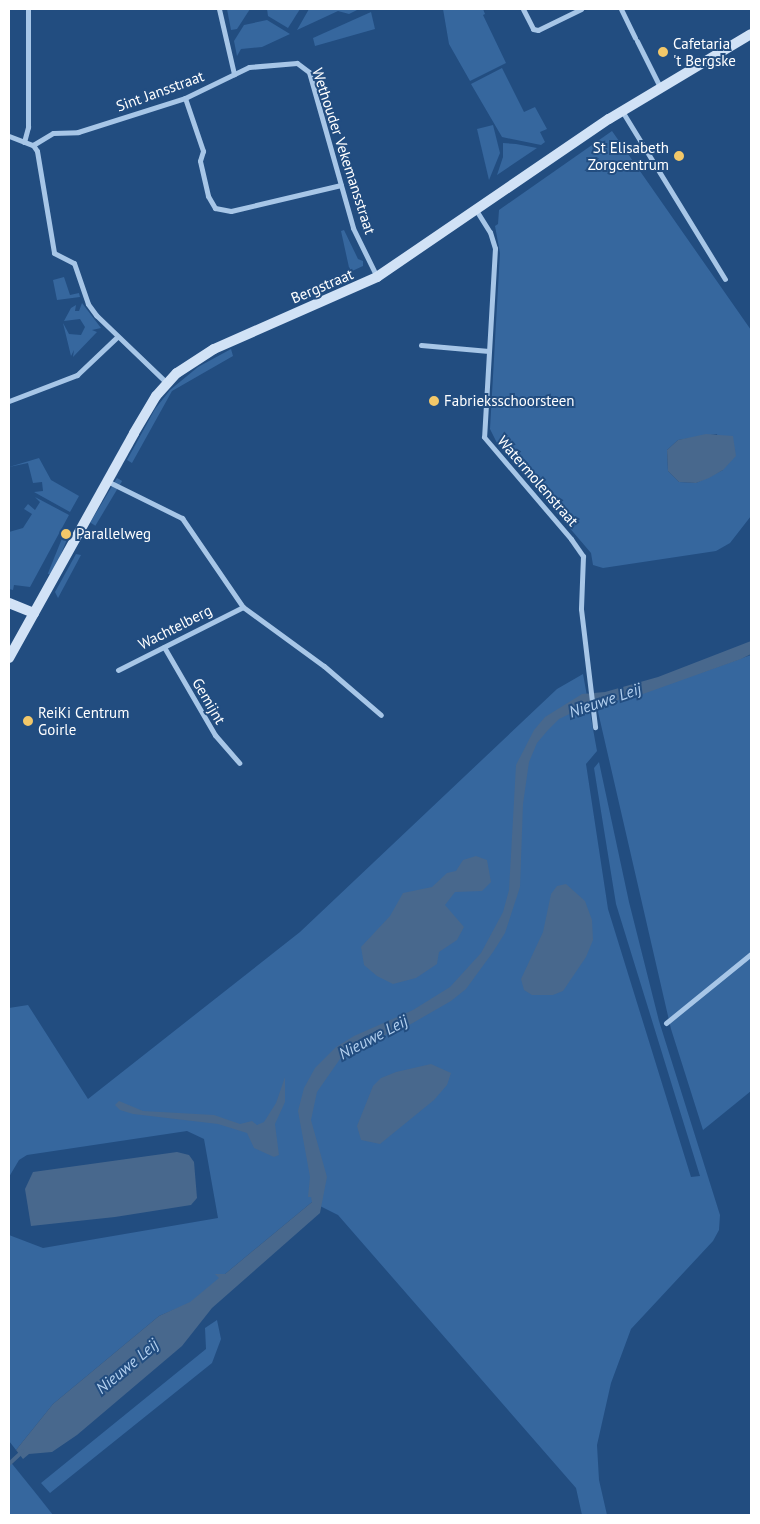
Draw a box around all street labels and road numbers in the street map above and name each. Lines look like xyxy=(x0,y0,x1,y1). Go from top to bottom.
street label: Wethouder Vekemansstraat xyxy=(309,65,379,237)
street label: Sint Jansstraat xyxy=(114,67,206,115)
street label: Bergstraat xyxy=(288,265,356,307)
street label: Watermolenstraat xyxy=(494,432,582,530)
street label: Wachtelberg xyxy=(135,601,215,653)
street label: Gemijnt xyxy=(189,675,229,727)

